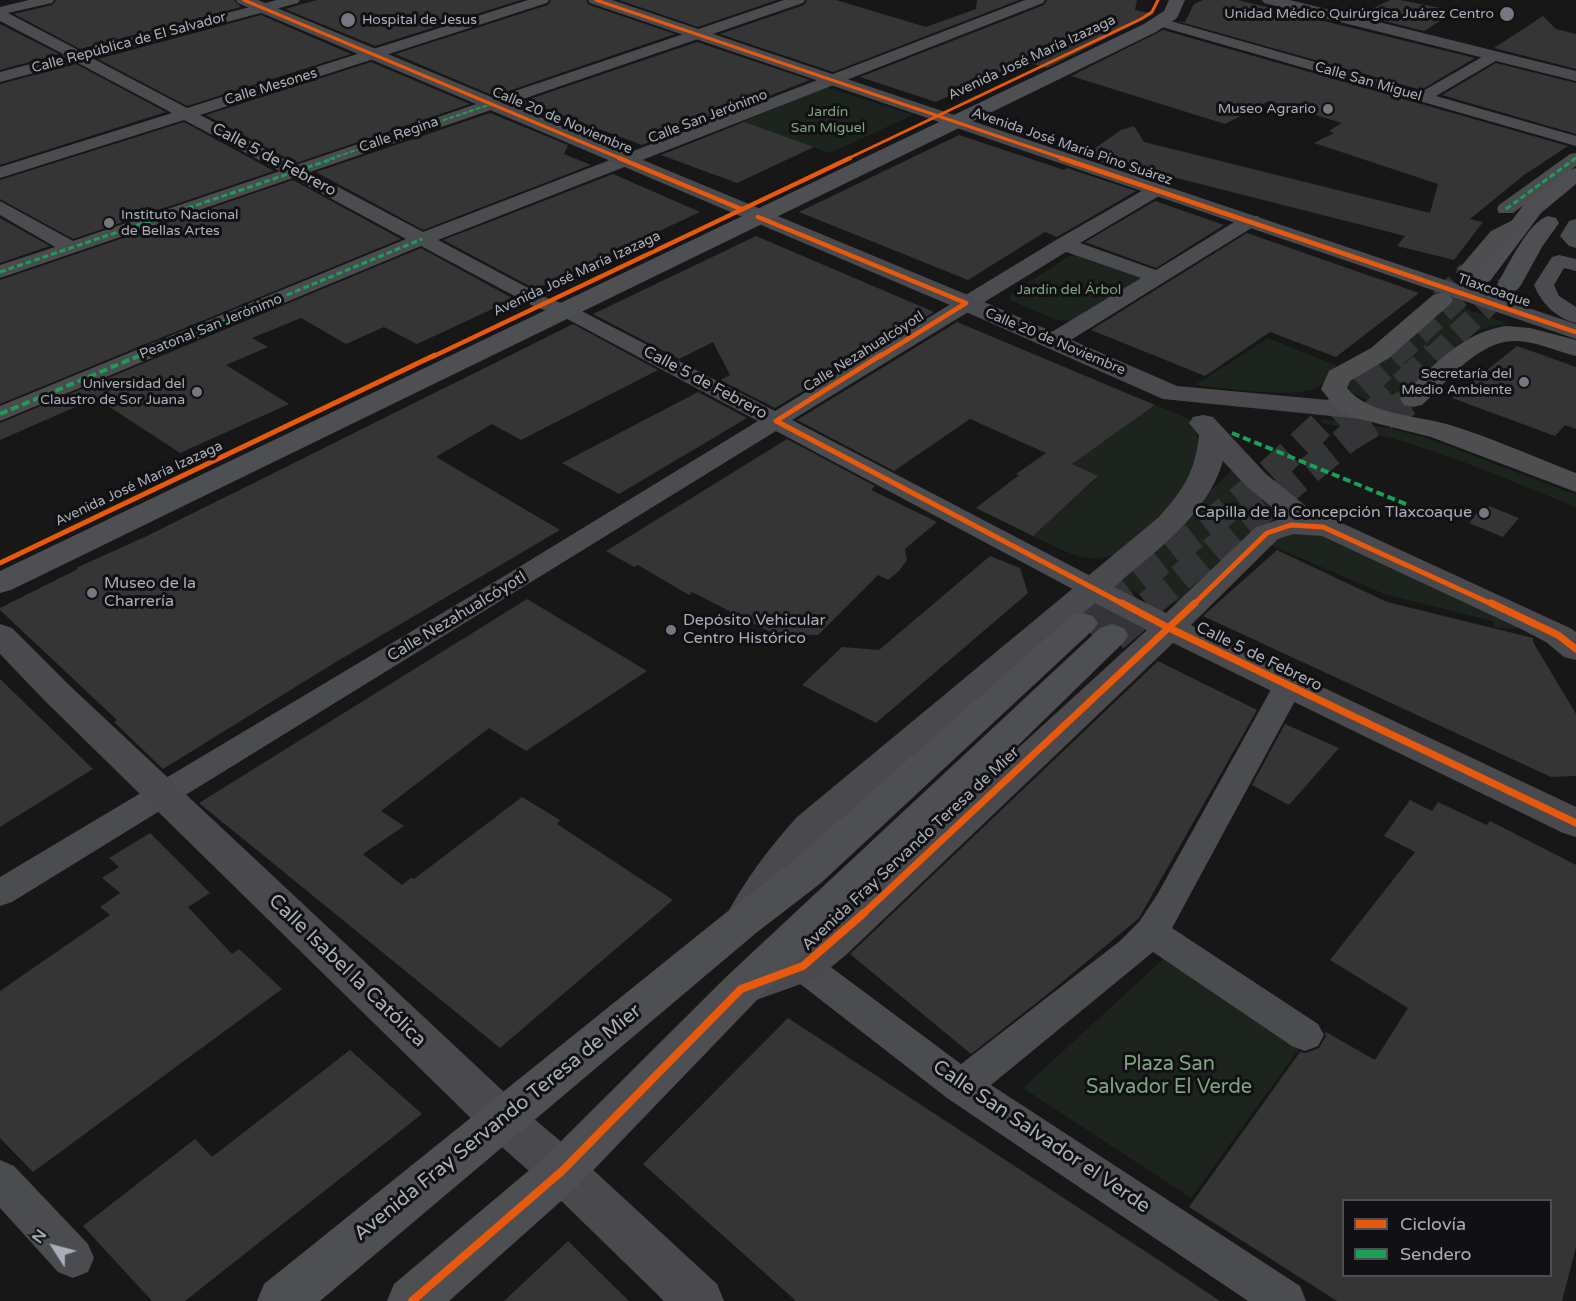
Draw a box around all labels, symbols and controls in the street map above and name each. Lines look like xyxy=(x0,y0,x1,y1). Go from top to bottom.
marker: Unidad Médico Quirúrgica Juárez Centro xyxy=(1498,5,1516,23)
place label: Unidad Médico Quirúrgica Juárez Centro xyxy=(1224,6,1494,22)
street label: Calle República de El Salvador xyxy=(30,9,228,77)
marker: Hospital de Jesus xyxy=(339,11,357,29)
place label: Hospital de Jesus xyxy=(362,12,477,28)
street label: Avenida José María Izazaga xyxy=(946,12,1118,104)
street label: Calle San Miguel xyxy=(1313,59,1423,105)
street label: Calle Mesones xyxy=(223,65,319,109)
street label: Calle 20 de Noviembre xyxy=(489,84,635,158)
street label: Calle San Jerónimo xyxy=(646,87,770,147)
place label: Museo Agrario xyxy=(1218,101,1316,117)
marker: Museo Agrario xyxy=(1321,102,1335,116)
park label: Jardín San Miguel xyxy=(791,104,865,136)
street label: Avenida José María Pino Suárez xyxy=(970,105,1174,189)
street label: Calle Regina xyxy=(357,114,441,156)
street label: Calle 5 de Febrero xyxy=(209,119,339,201)
place label: Instituto Nacional de Bellas Artes xyxy=(121,207,239,240)
marker: Instituto Nacional de Bellas Artes xyxy=(102,216,116,230)
street label: Avenida José María Izazaga xyxy=(491,228,663,320)
street label: Tlaxcoaque xyxy=(1455,271,1533,311)
park label: Jardín del Árbol xyxy=(1017,282,1121,298)
street label: Peatonal San Jerónimo xyxy=(137,291,285,363)
street label: Calle 20 de Noviembre xyxy=(982,305,1128,379)
street label: Calle Nezahualcóyotl xyxy=(801,308,927,396)
street label: Calle 5 de Febrero xyxy=(640,342,770,424)
place label: Secretaría del Medio Ambiente xyxy=(1401,366,1512,398)
marker: Secretaría del Medio Ambiente xyxy=(1517,375,1531,389)
place label: Universidad del Claustro de Sor Juana xyxy=(40,376,185,408)
marker: Universidad del Claustro de Sor Juana xyxy=(190,385,204,399)
street label: Avenida José María Izazaga xyxy=(53,438,225,530)
place label: Capilla de la Concepción Tlaxcoaque xyxy=(1195,503,1472,523)
marker: Capilla de la Concepción Tlaxcoaque xyxy=(1477,506,1491,520)
street label: Calle Nezahualcóyotl xyxy=(384,568,530,666)
place label: Museo de la Charrería xyxy=(104,574,196,612)
marker: Museo de la Charrería xyxy=(85,586,99,600)
place label: Depósito Vehicular Centro Histórico xyxy=(683,611,826,649)
street label: Calle 5 de Febrero xyxy=(1193,618,1325,696)
marker: Depósito Vehicular Centro Histórico xyxy=(664,623,678,637)
street label: Avenida Fray Servando Teresa de Mier xyxy=(798,743,1024,955)
street label: Calle Isabel la Católica xyxy=(263,889,431,1053)
street label: Avenida Fray Servando Teresa de Mier xyxy=(349,1000,647,1246)
park label: Plaza San Salvador El Verde xyxy=(1086,1053,1252,1100)
street label: Calle San Salvador el Verde xyxy=(928,1055,1154,1219)
legend xyxy=(1342,1199,1552,1277)
text: Ciclovía xyxy=(1400,1213,1466,1235)
north arrow xyxy=(24,1217,84,1277)
text: N xyxy=(28,1225,51,1248)
text: Sendero xyxy=(1400,1243,1471,1265)

